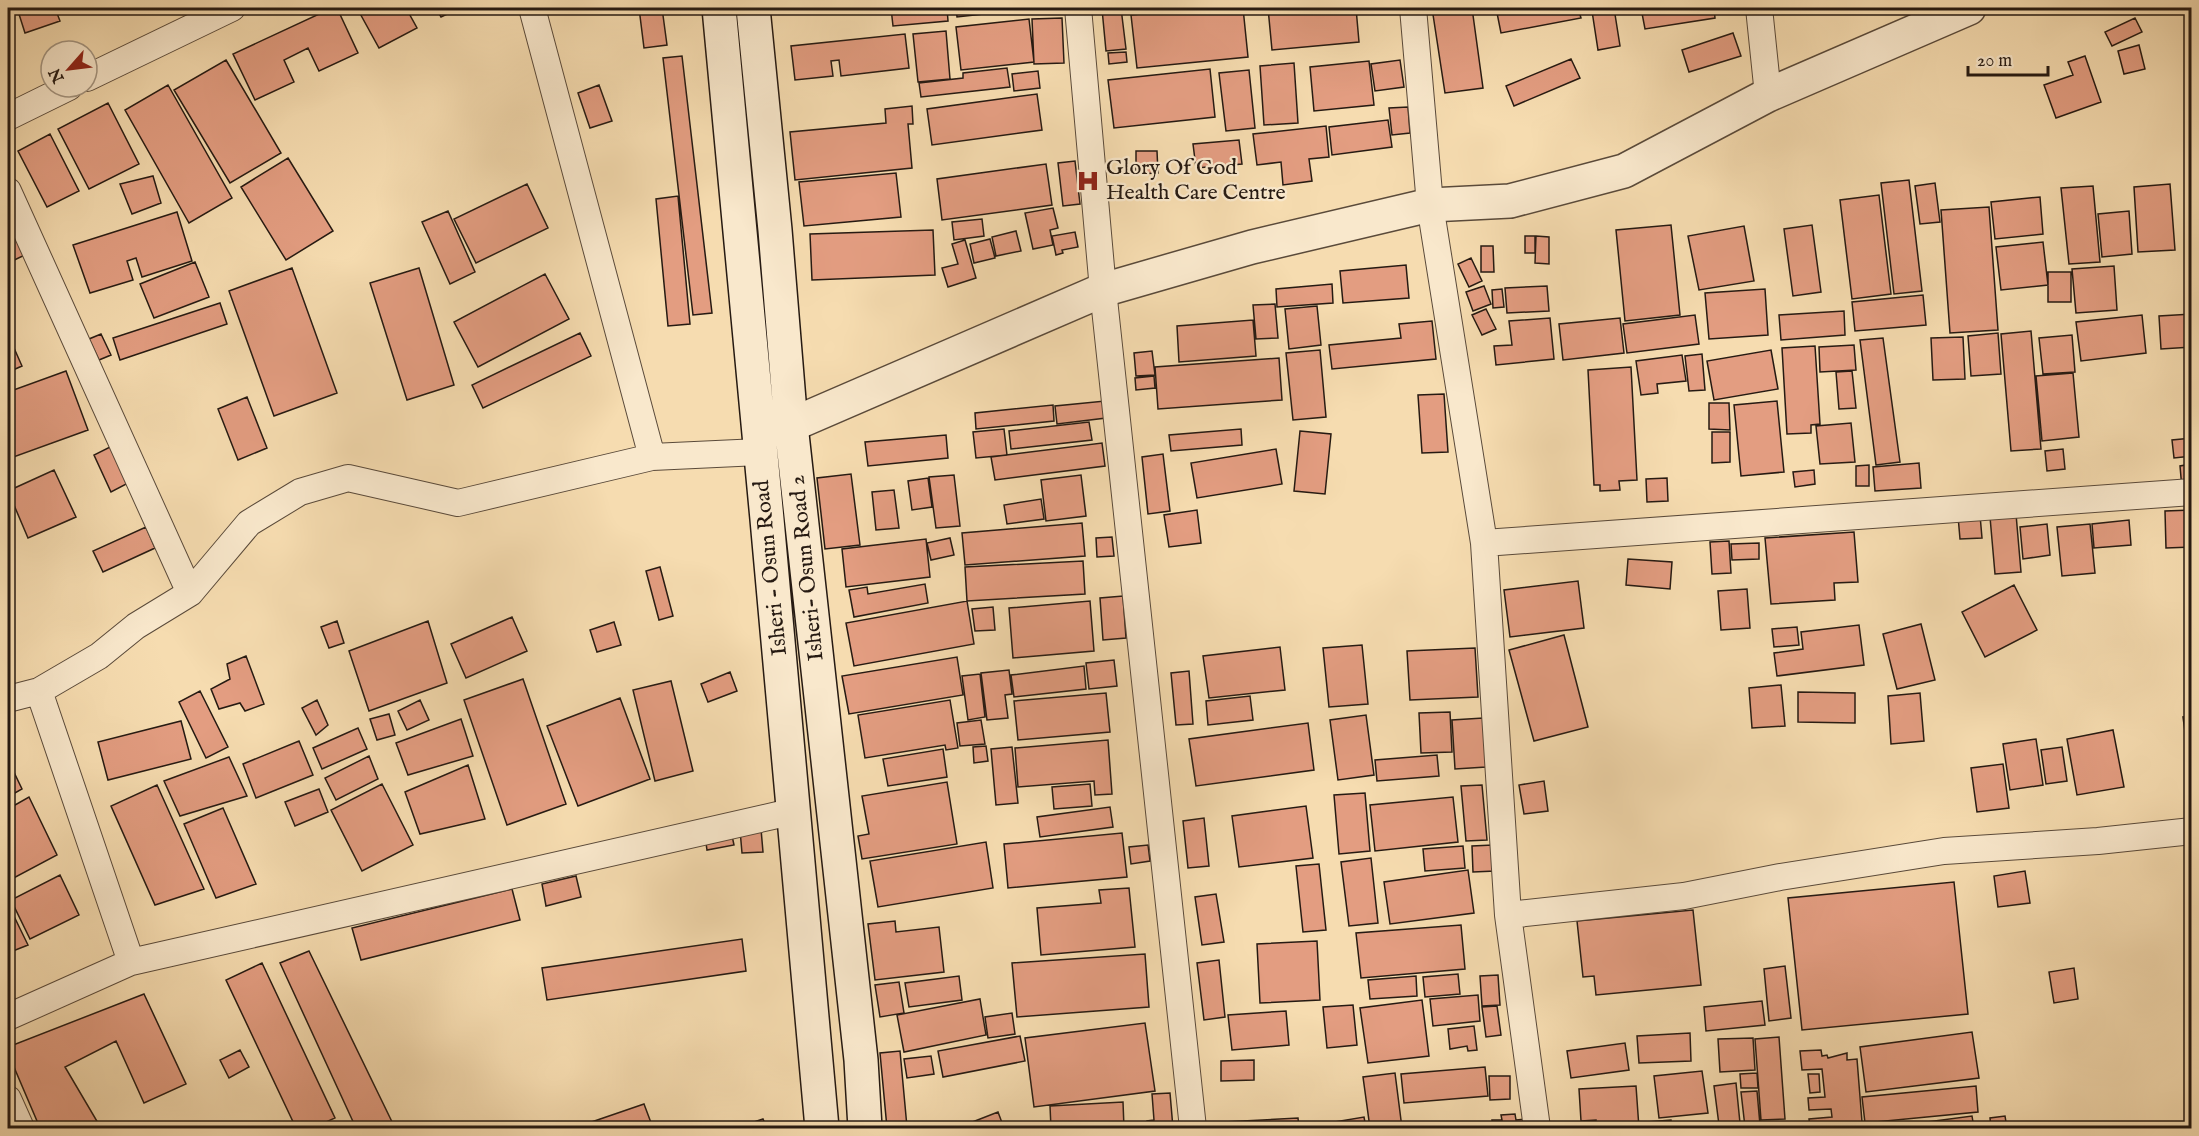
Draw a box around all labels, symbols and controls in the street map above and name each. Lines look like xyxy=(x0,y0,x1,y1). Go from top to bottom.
north arrow xyxy=(39,39,99,99)
scale bar xyxy=(1968,39,2048,77)
text: 20 m xyxy=(1977,50,2012,73)
text: N xyxy=(45,64,70,87)
place label: Glory Of God Health Care Centre xyxy=(1106,154,1286,207)
hospital icon: Glory Of God Health Care Centre xyxy=(1075,168,1101,194)
street label: Isheri- Osun Road 2 xyxy=(783,474,831,662)
street label: Isheri - Osun Road xyxy=(748,479,794,657)

